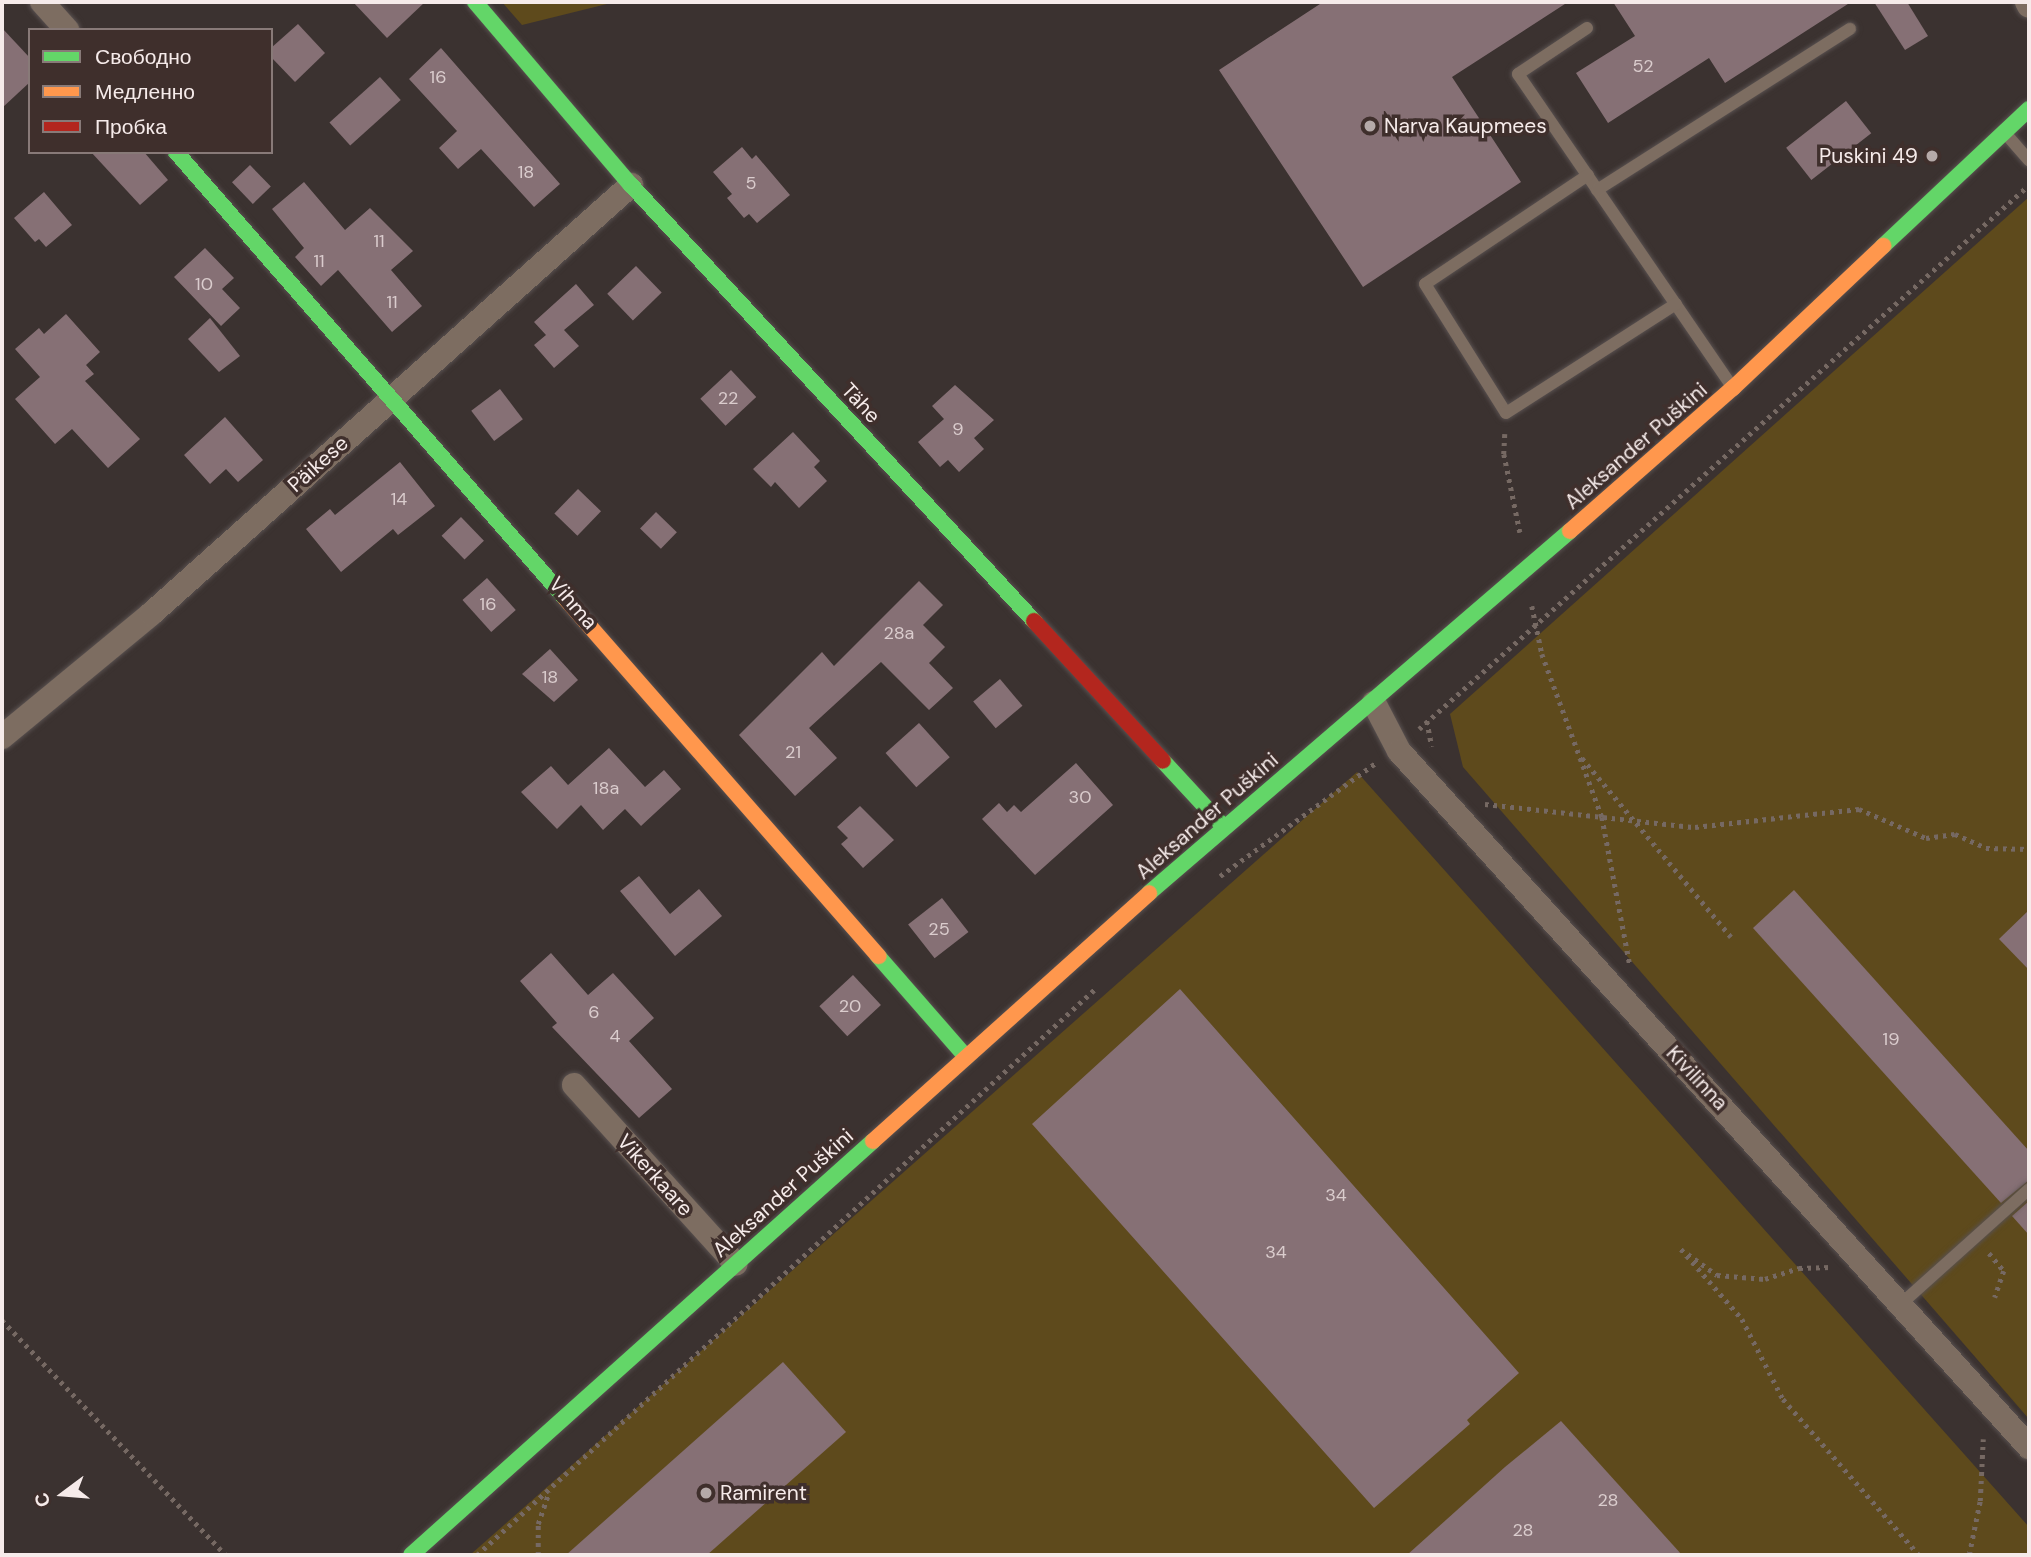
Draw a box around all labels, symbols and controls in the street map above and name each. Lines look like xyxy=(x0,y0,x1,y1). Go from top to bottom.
legend xyxy=(28,28,273,154)
text: Свободно xyxy=(95,43,192,71)
house number: 52 xyxy=(1632,55,1654,77)
house number: 16 xyxy=(430,66,446,88)
text: Медленно xyxy=(95,78,195,106)
text: Пробка xyxy=(95,113,167,141)
place label: Narva Kaupmees xyxy=(1384,113,1547,139)
marker: Narva Kaupmees xyxy=(1362,118,1378,134)
place label: Puskini 49 xyxy=(1819,143,1918,169)
marker: Puskini 49 xyxy=(1924,148,1940,164)
house number: 18 xyxy=(518,161,534,183)
house number: 5 xyxy=(746,172,756,194)
house number: 11 xyxy=(373,230,385,252)
house number: 11 xyxy=(313,250,325,272)
house number: 10 xyxy=(195,273,213,295)
house number: 11 xyxy=(386,291,398,313)
street label: Aleksander Puškini xyxy=(1560,377,1712,515)
street label: Tähe xyxy=(836,378,886,428)
house number: 22 xyxy=(718,387,738,409)
house number: 9 xyxy=(952,418,964,440)
street label: Päikese xyxy=(283,430,353,498)
house number: 14 xyxy=(391,488,407,510)
street label: Vihma xyxy=(543,572,603,634)
house number: 16 xyxy=(480,593,496,615)
house number: 28a xyxy=(884,622,914,644)
house number: 18 xyxy=(542,666,558,688)
house number: 21 xyxy=(785,741,801,763)
street label: Aleksander Puškini xyxy=(1131,747,1283,885)
house number: 18a xyxy=(593,777,619,799)
house number: 30 xyxy=(1069,786,1091,808)
house number: 25 xyxy=(928,918,950,940)
house number: 20 xyxy=(839,995,861,1017)
house number: 6 xyxy=(588,1001,600,1023)
house number: 4 xyxy=(610,1025,620,1047)
house number: 19 xyxy=(1883,1028,1899,1050)
street label: Kivilinna xyxy=(1661,1041,1733,1115)
street label: Aleksander Puškini xyxy=(708,1123,858,1263)
street label: Vikerkaare xyxy=(612,1129,698,1221)
house number: 34 xyxy=(1325,1184,1347,1206)
house number: 34 xyxy=(1265,1241,1287,1263)
north arrow xyxy=(28,1459,98,1529)
place label: Ramirent xyxy=(720,1480,807,1506)
marker: Ramirent xyxy=(698,1485,714,1501)
house number: 28 xyxy=(1597,1489,1619,1511)
text: С xyxy=(28,1490,56,1510)
house number: 28 xyxy=(1512,1519,1534,1541)

